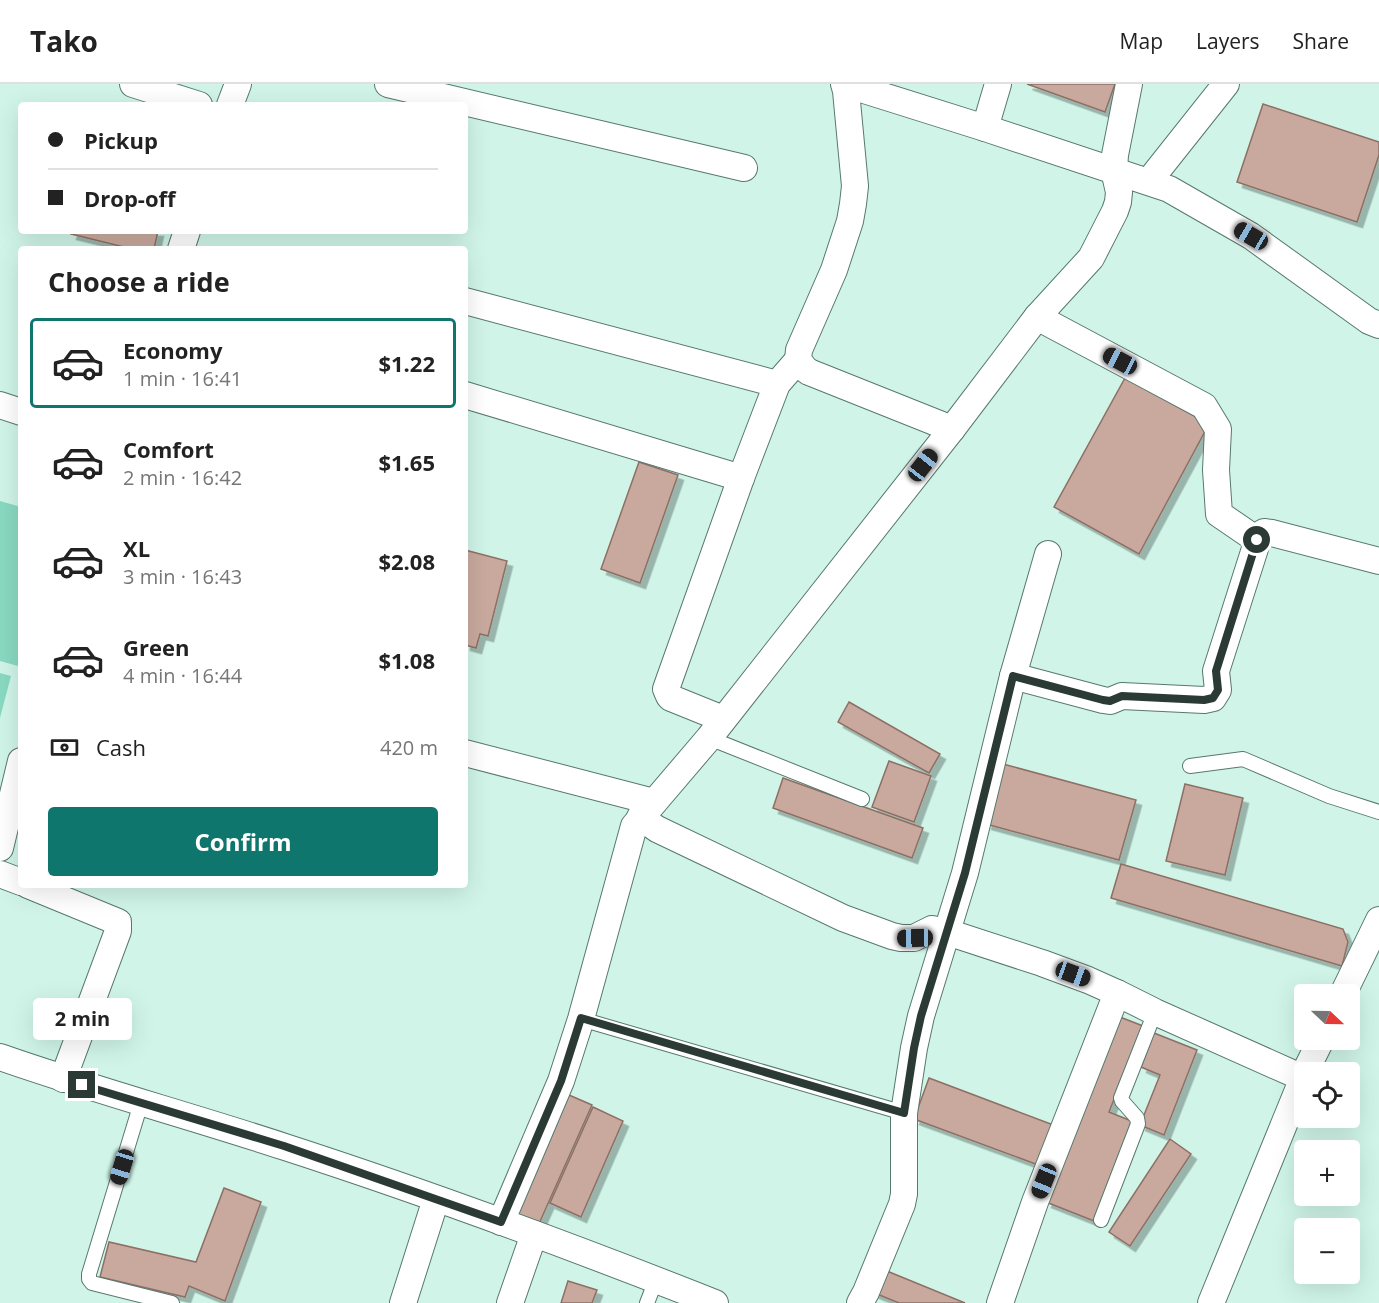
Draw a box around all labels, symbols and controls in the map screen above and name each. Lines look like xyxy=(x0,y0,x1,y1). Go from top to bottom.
text: Tako xyxy=(30,22,98,60)
text: Map xyxy=(1120,27,1163,55)
text: Layers xyxy=(1196,27,1260,55)
text: Share xyxy=(1293,27,1349,55)
text: Pickup xyxy=(84,125,158,155)
text: Drop-off xyxy=(84,183,176,213)
car xyxy=(1231,219,1271,253)
text: Choose a ride xyxy=(48,263,230,300)
text: Economy xyxy=(123,335,222,365)
icon: car xyxy=(51,336,105,390)
car xyxy=(1100,345,1140,377)
text: $1.22 xyxy=(378,348,435,378)
text: 1 min · 16:41 xyxy=(123,365,242,392)
text: Comfort xyxy=(123,434,214,464)
icon: car xyxy=(51,435,105,489)
car xyxy=(905,445,941,485)
text: $1.65 xyxy=(378,447,435,477)
text: 2 min · 16:42 xyxy=(123,464,242,491)
route start xyxy=(1243,526,1270,553)
text: XL xyxy=(123,533,150,563)
icon: car xyxy=(51,534,105,588)
text: $2.08 xyxy=(378,546,435,576)
text: 3 min · 16:43 xyxy=(123,563,242,590)
text: Green xyxy=(123,632,189,662)
icon: car xyxy=(51,633,105,687)
text: $1.08 xyxy=(378,645,435,675)
text: 4 min · 16:44 xyxy=(123,662,242,689)
icon: cash xyxy=(48,731,81,764)
text: Cash xyxy=(96,732,146,762)
text: 420 m xyxy=(380,734,438,761)
button: Confirm xyxy=(48,807,438,876)
car xyxy=(897,929,933,947)
car xyxy=(1053,959,1093,989)
north arrow xyxy=(1294,984,1360,1050)
map controls xyxy=(1294,984,1360,1284)
callout: 2 min xyxy=(32,998,132,1040)
text: 2 min xyxy=(55,1005,110,1032)
button: locate xyxy=(1294,1062,1360,1128)
route end xyxy=(68,1071,95,1098)
button: + xyxy=(1294,1140,1360,1206)
car xyxy=(108,1147,136,1187)
car xyxy=(1029,1161,1059,1201)
button: − xyxy=(1294,1218,1360,1284)

